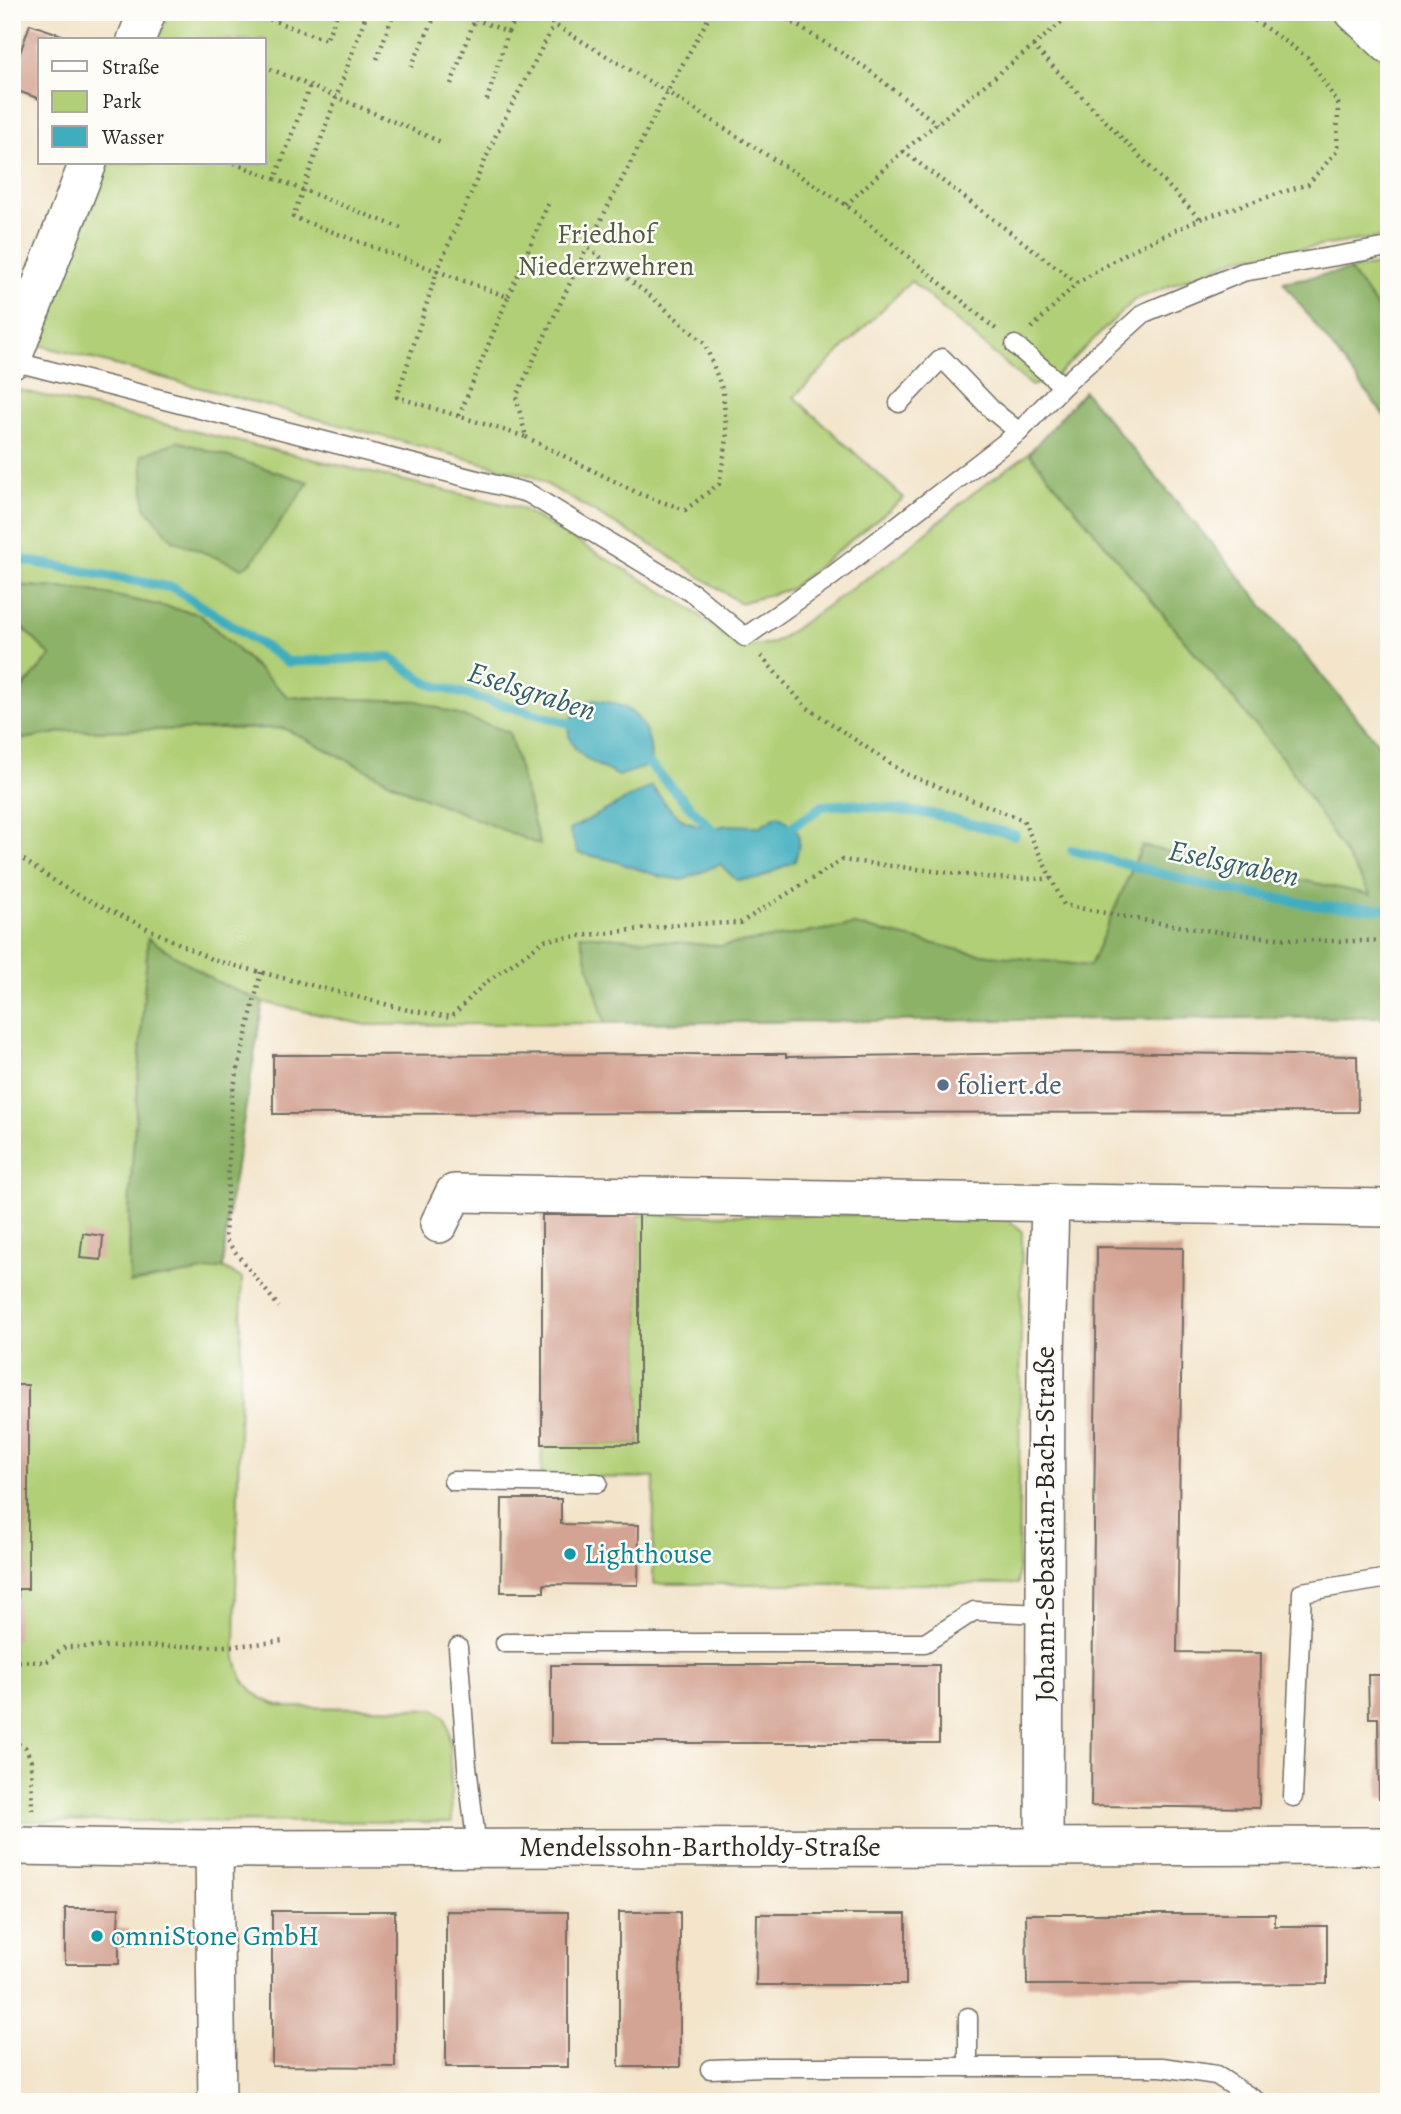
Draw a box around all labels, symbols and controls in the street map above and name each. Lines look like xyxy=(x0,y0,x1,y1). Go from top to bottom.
legend xyxy=(38,38,266,164)
text: Straße xyxy=(102,53,160,81)
text: Park xyxy=(102,87,142,115)
text: Wasser xyxy=(101,123,164,151)
park label: Friedhof Niederzwehren xyxy=(518,215,694,285)
water label: Eselsgraben xyxy=(463,652,601,730)
water label: Eselsgraben xyxy=(1165,830,1303,896)
place label: foliert.de xyxy=(957,1066,1062,1104)
marker: foliert.de xyxy=(935,1077,951,1093)
street label: Johann-Sebastian-Bach-Straße xyxy=(1026,1346,1064,1702)
place label: Lighthouse xyxy=(584,1535,712,1573)
marker: Lighthouse xyxy=(562,1546,578,1562)
street label: Mendelssohn-Bartholdy-Straße xyxy=(519,1828,881,1866)
place label: omniStone GmbH xyxy=(111,1917,319,1955)
marker: omniStone GmbH xyxy=(89,1928,105,1944)

